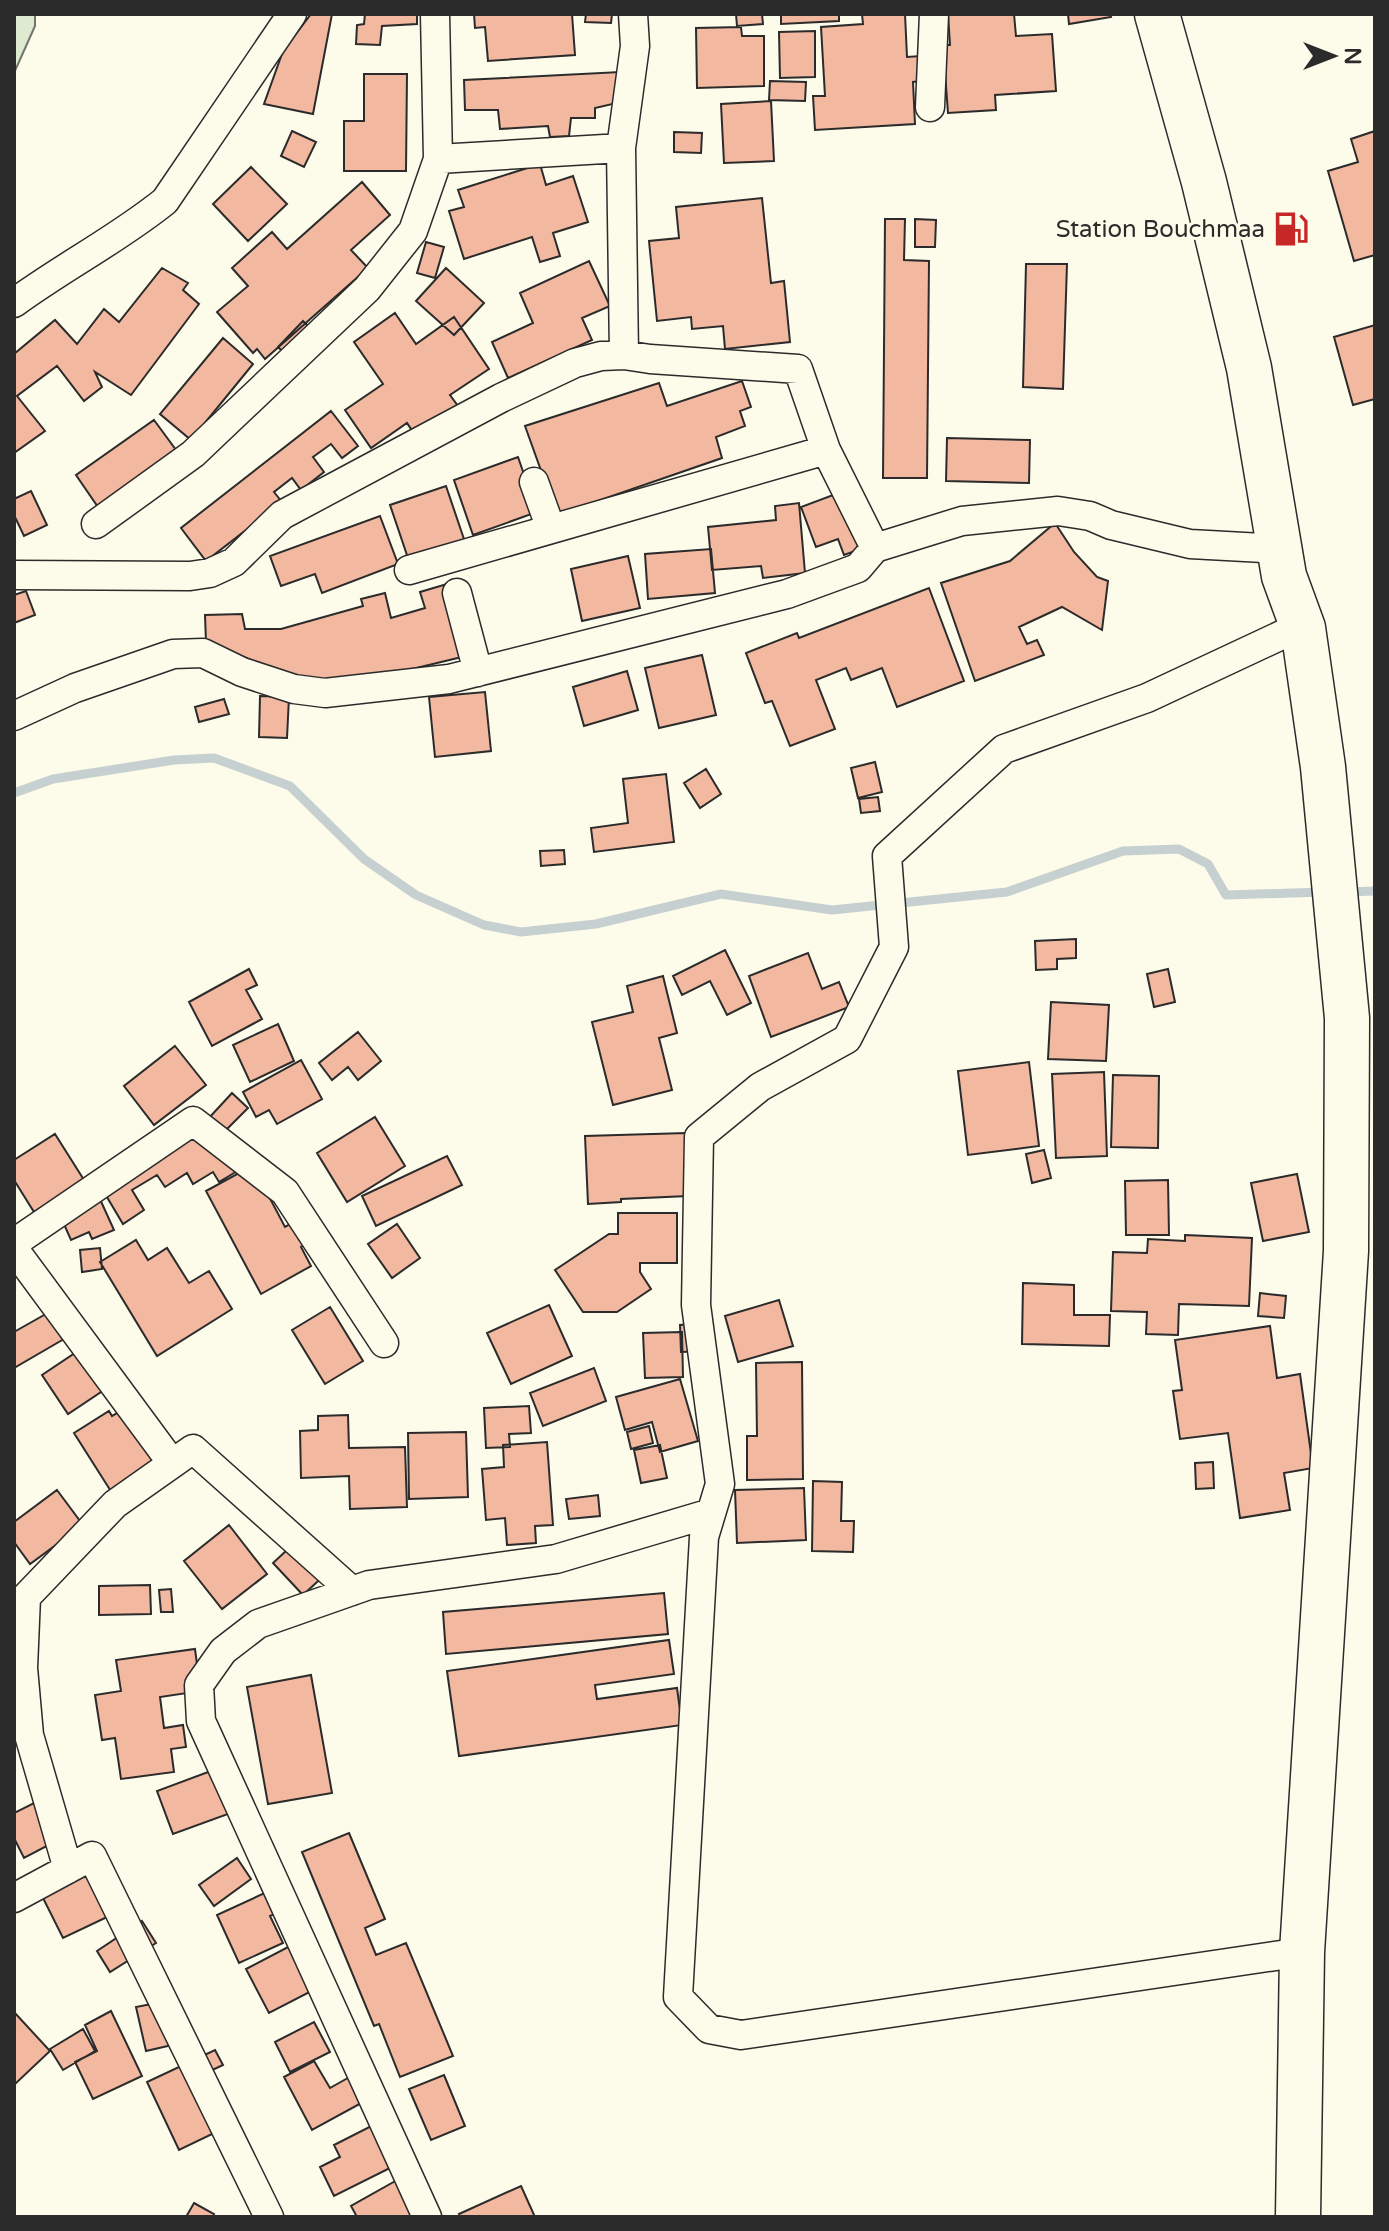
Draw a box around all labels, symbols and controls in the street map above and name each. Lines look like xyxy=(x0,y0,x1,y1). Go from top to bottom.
north arrow xyxy=(1293,16,1373,96)
text: N xyxy=(1339,47,1365,65)
fuel station icon: Station Bouchmaa xyxy=(1272,210,1310,248)
place label: Station Bouchmaa xyxy=(1056,215,1265,244)

